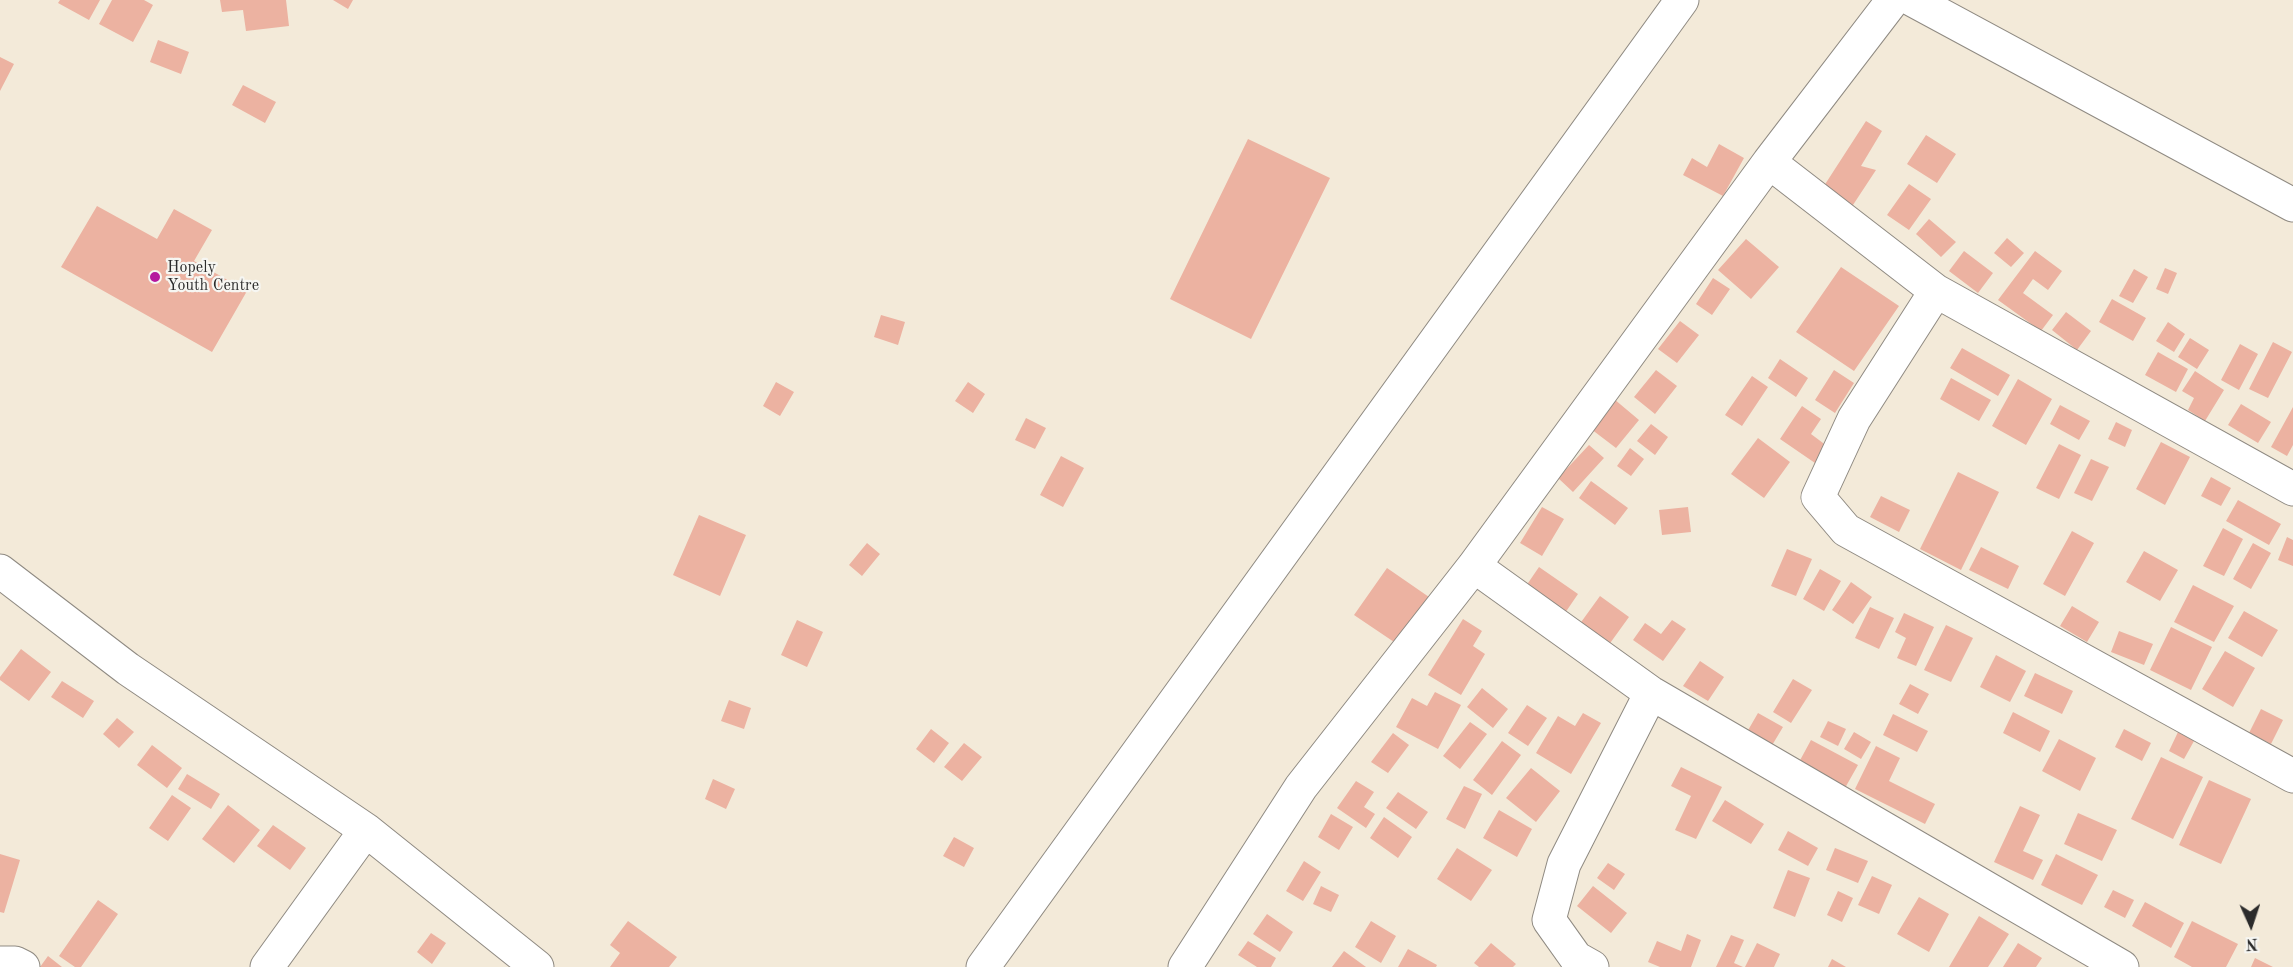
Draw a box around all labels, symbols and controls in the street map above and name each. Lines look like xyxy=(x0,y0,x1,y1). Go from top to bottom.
place label: Hopely Youth Centre xyxy=(167,258,259,296)
marker: Hopely Youth Centre xyxy=(148,270,162,284)
north arrow xyxy=(2221,895,2281,955)
text: N xyxy=(2245,935,2258,951)

